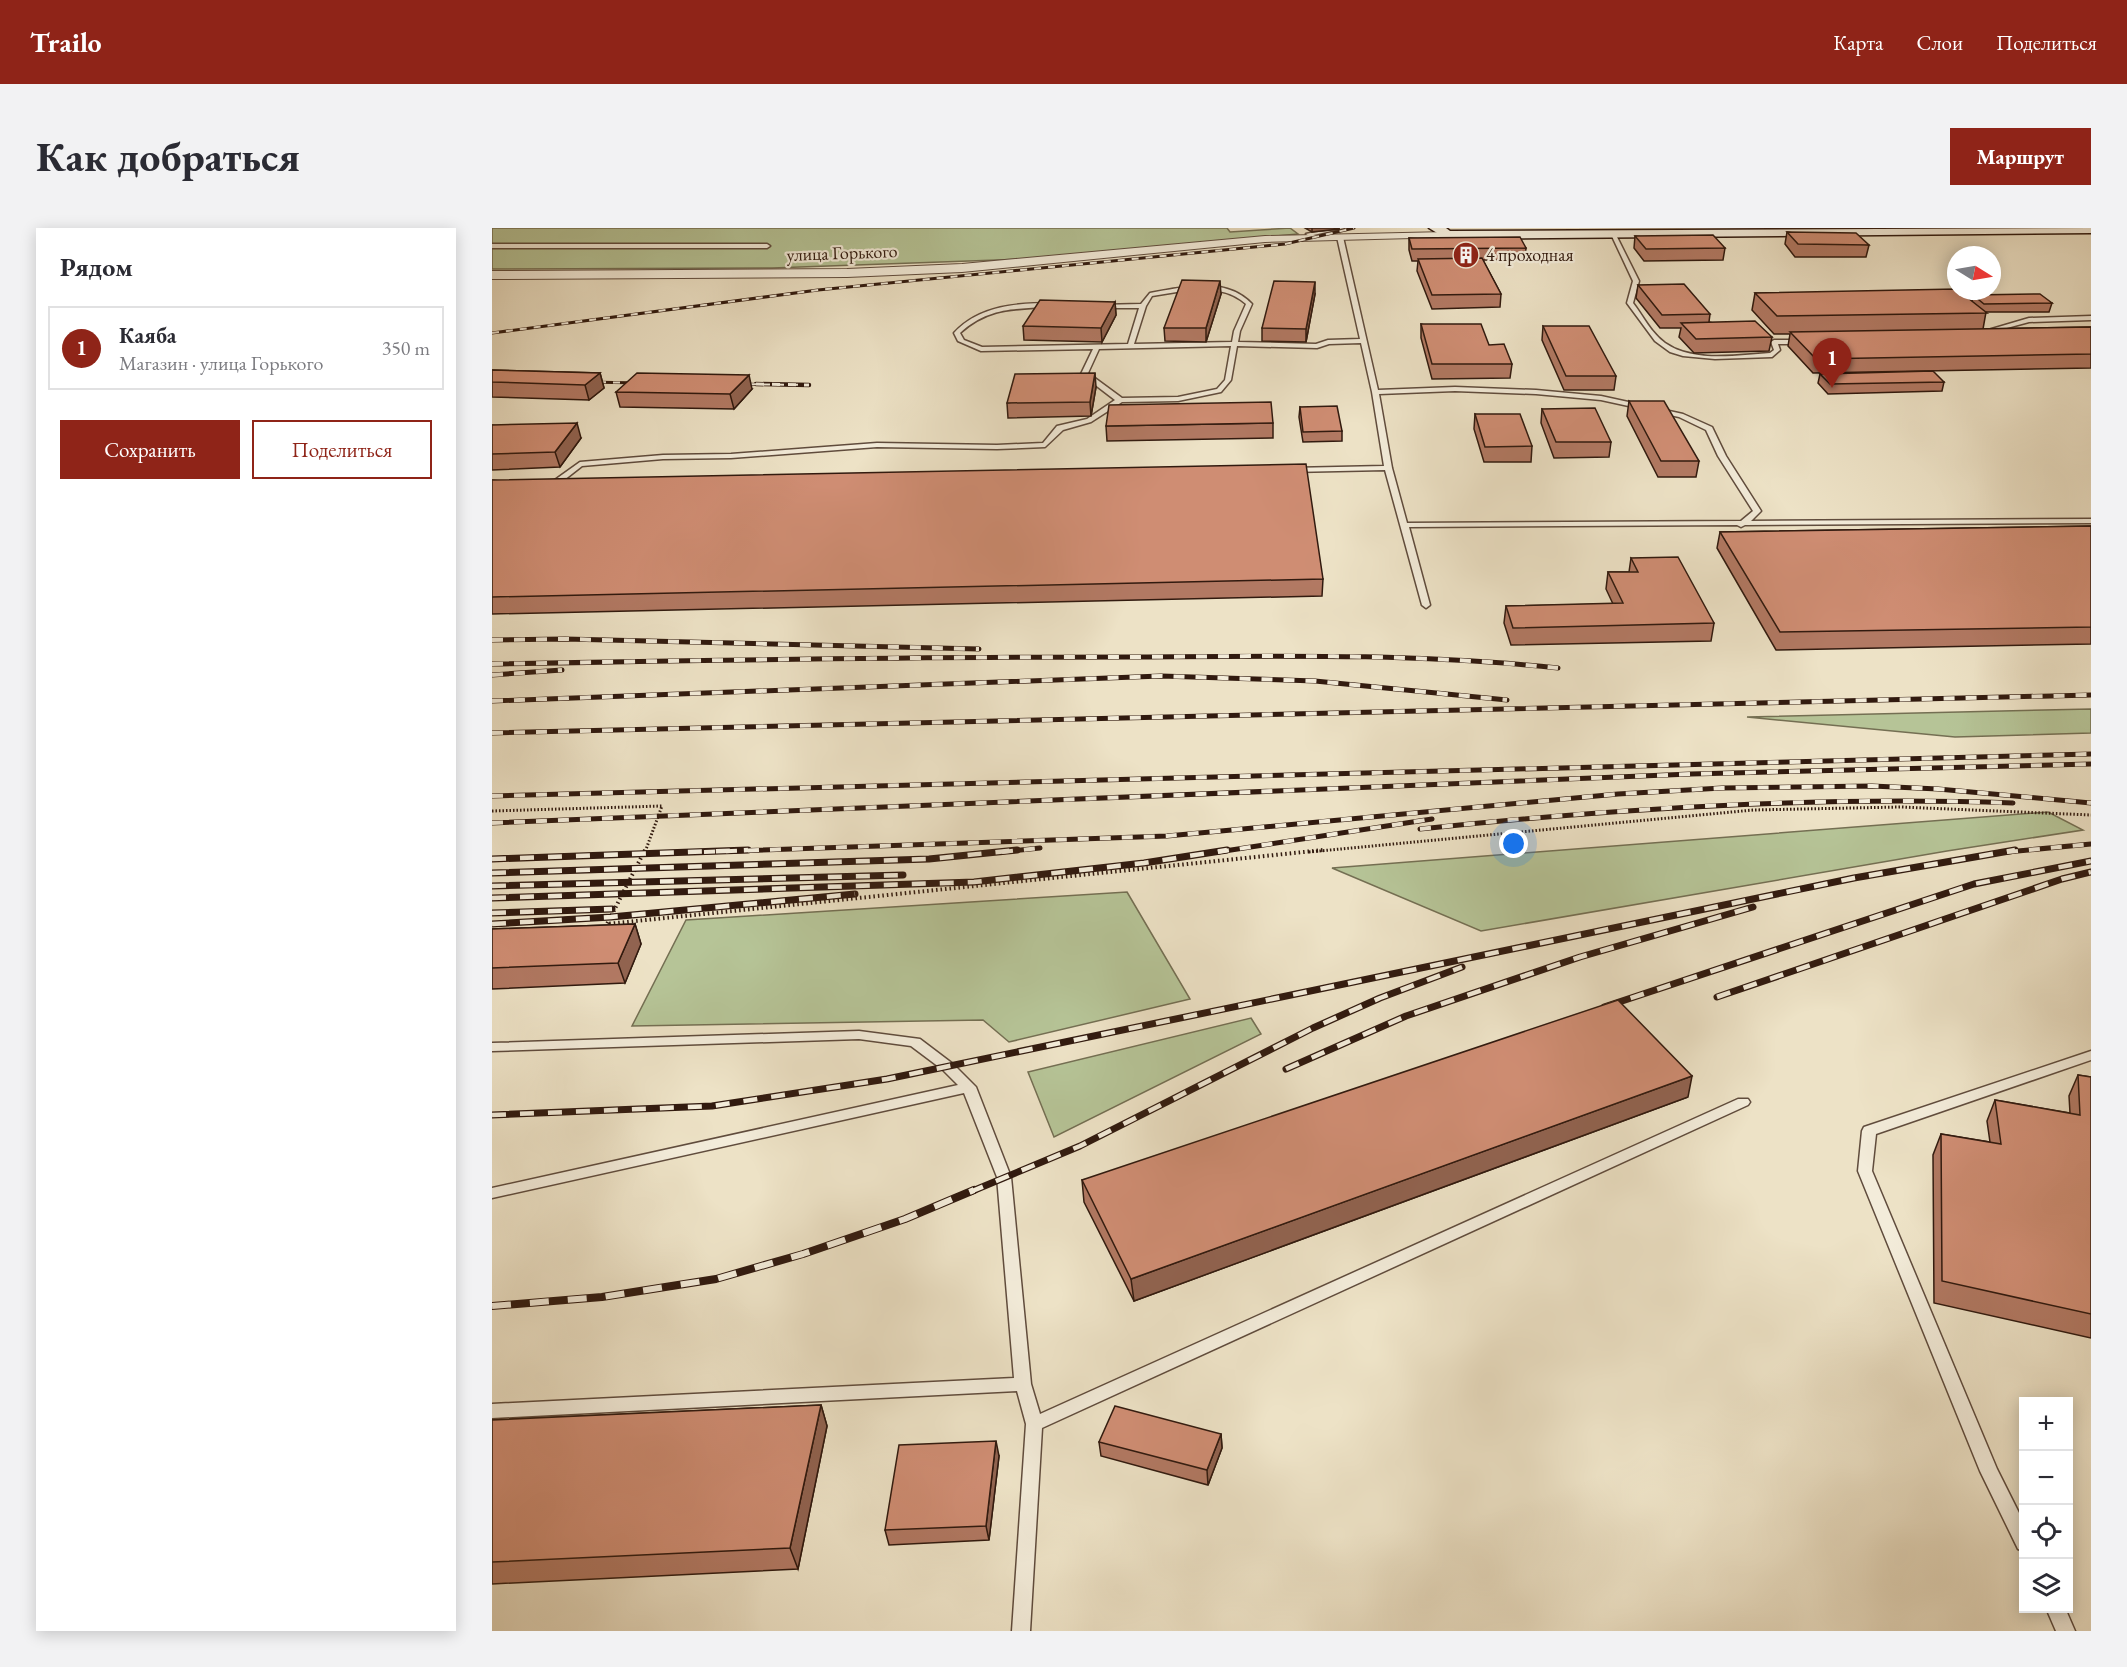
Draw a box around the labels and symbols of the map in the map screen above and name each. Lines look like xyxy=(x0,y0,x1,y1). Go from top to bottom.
street label: улица Горького xyxy=(786,239,898,266)
building icon: 4 проходная xyxy=(1451,240,1481,270)
place label: 4 проходная xyxy=(1486,243,1573,266)
north arrow xyxy=(1947,246,2001,300)
pin: 1 xyxy=(1812,338,1852,388)
your location xyxy=(1499,829,1528,858)

